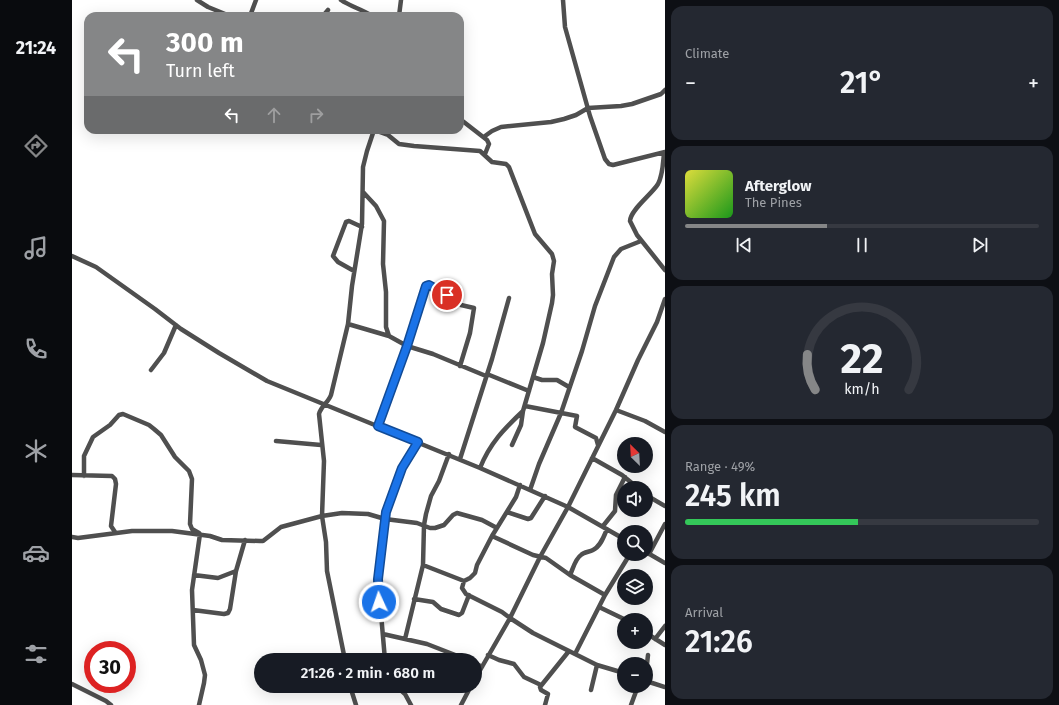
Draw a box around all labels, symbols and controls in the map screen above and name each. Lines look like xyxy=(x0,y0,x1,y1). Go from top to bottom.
text: 300 m xyxy=(166,26,244,59)
icon: left xyxy=(100,28,152,80)
text: 21:24 xyxy=(16,37,56,59)
text: Climate xyxy=(685,46,729,61)
text: Turn left xyxy=(166,60,235,82)
text: 21° xyxy=(840,65,884,101)
text: − xyxy=(685,70,696,97)
text: + xyxy=(1028,70,1039,97)
icon: left xyxy=(221,104,243,126)
icon: ahead xyxy=(263,104,285,126)
icon: right xyxy=(305,104,327,126)
icon: directions xyxy=(22,132,50,160)
text: Afterglow xyxy=(745,177,811,195)
text: The Pines xyxy=(745,195,802,210)
icon: music xyxy=(22,234,50,262)
icon: previous xyxy=(733,234,755,256)
icon: pause xyxy=(851,234,873,256)
icon: next xyxy=(969,234,991,256)
pin xyxy=(430,278,464,312)
icon: arrive xyxy=(436,284,458,306)
text: 22 xyxy=(840,334,884,384)
icon: phone xyxy=(22,335,50,363)
text: km/h xyxy=(844,381,880,398)
icon: climate xyxy=(22,437,50,465)
north arrow xyxy=(617,437,653,473)
map controls xyxy=(617,437,653,693)
text: Range · 49% xyxy=(685,459,755,474)
text: 245 km xyxy=(685,478,781,514)
button: sound xyxy=(617,481,653,517)
button: search xyxy=(617,525,653,561)
icon: car xyxy=(22,539,50,567)
button: layers xyxy=(617,569,653,605)
position arrow xyxy=(358,581,400,623)
text: Arrival xyxy=(685,605,723,620)
button: + xyxy=(617,613,653,649)
text: 21:26 xyxy=(685,624,753,660)
icon: filters xyxy=(22,640,50,668)
speed limit sign: 30 xyxy=(84,641,136,693)
button: − xyxy=(617,657,653,693)
text: 21:26 · 2 min · 680 m xyxy=(301,664,435,682)

